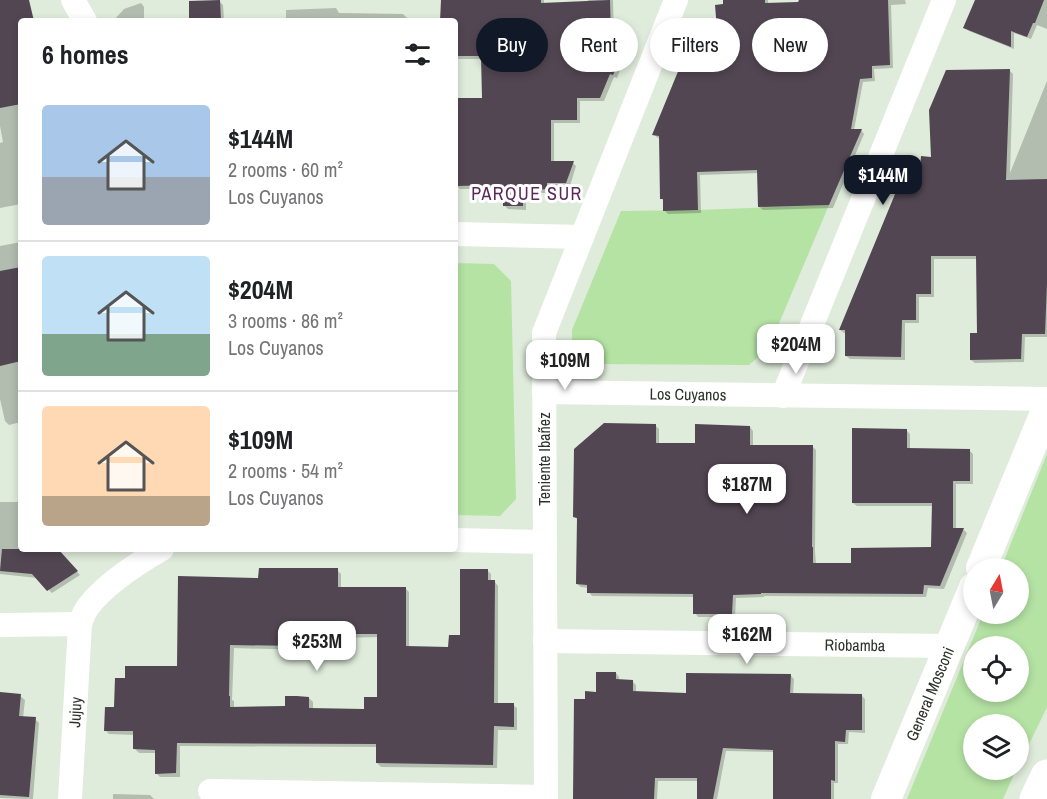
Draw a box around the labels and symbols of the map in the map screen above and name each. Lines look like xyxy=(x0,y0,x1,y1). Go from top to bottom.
pin: $144M xyxy=(841,155,925,206)
district label: PARQUE SUR xyxy=(471,181,583,206)
pin: $204M xyxy=(754,324,838,375)
pin: $109M xyxy=(523,340,607,391)
street label: Los Cuyanos xyxy=(650,382,726,406)
street label: Teniente Ibañez xyxy=(533,412,555,506)
pin: $187M xyxy=(705,464,789,515)
north arrow xyxy=(963,558,1029,624)
pin: $162M xyxy=(705,614,789,665)
pin: $253M xyxy=(275,621,359,672)
street label: Riobamba xyxy=(825,633,886,656)
street label: General Mosconi xyxy=(900,643,959,744)
street label: Jujuy xyxy=(63,696,87,728)

